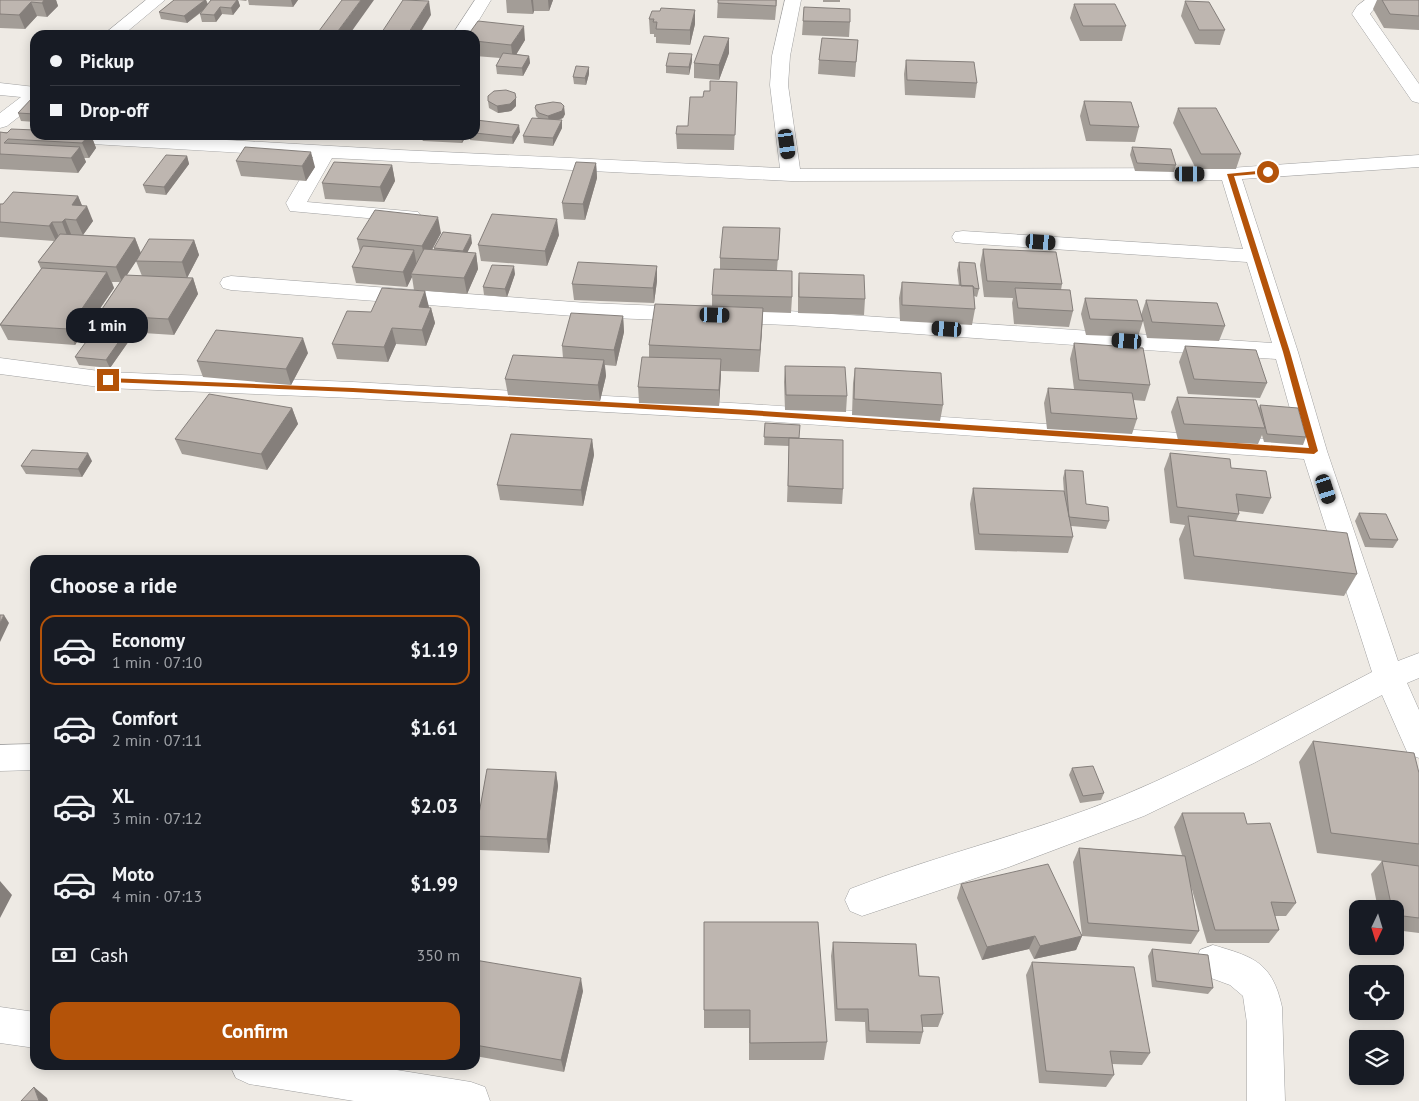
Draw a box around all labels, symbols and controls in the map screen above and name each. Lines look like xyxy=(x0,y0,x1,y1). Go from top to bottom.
text: Pickup xyxy=(80,49,134,73)
text: Drop-off xyxy=(80,98,148,122)
car xyxy=(777,128,796,160)
route start xyxy=(1257,161,1279,183)
car xyxy=(1175,167,1205,182)
car xyxy=(1025,233,1056,251)
car xyxy=(699,307,730,323)
callout: 1 min xyxy=(67,308,149,342)
text: 1 min xyxy=(87,315,127,335)
car xyxy=(931,320,962,338)
car xyxy=(1111,332,1142,350)
route end xyxy=(97,369,119,391)
car xyxy=(1314,472,1337,506)
text: Choose a ride xyxy=(50,571,177,599)
icon: car xyxy=(52,628,97,673)
text: Economy xyxy=(112,628,185,652)
text: $1.19 xyxy=(410,638,458,662)
text: 1 min · 07:10 xyxy=(112,652,202,672)
icon: car xyxy=(52,706,97,751)
text: Comfort xyxy=(112,706,178,730)
text: $1.61 xyxy=(410,716,458,740)
text: 2 min · 07:11 xyxy=(112,730,202,750)
icon: car xyxy=(52,784,97,829)
text: XL xyxy=(112,784,134,808)
text: $2.03 xyxy=(410,794,458,818)
text: 3 min · 07:12 xyxy=(112,808,202,828)
icon: car xyxy=(52,862,97,907)
text: Moto xyxy=(112,862,154,886)
text: $1.99 xyxy=(410,872,458,896)
text: 4 min · 07:13 xyxy=(112,886,202,906)
north arrow xyxy=(1349,900,1404,955)
map controls xyxy=(1349,900,1404,1085)
icon: cash xyxy=(50,941,78,969)
text: Cash xyxy=(90,943,128,967)
text: 350 m xyxy=(417,945,460,965)
button: locate xyxy=(1349,965,1404,1020)
button: Confirm xyxy=(50,1002,460,1060)
button: layers xyxy=(1349,1030,1404,1085)

